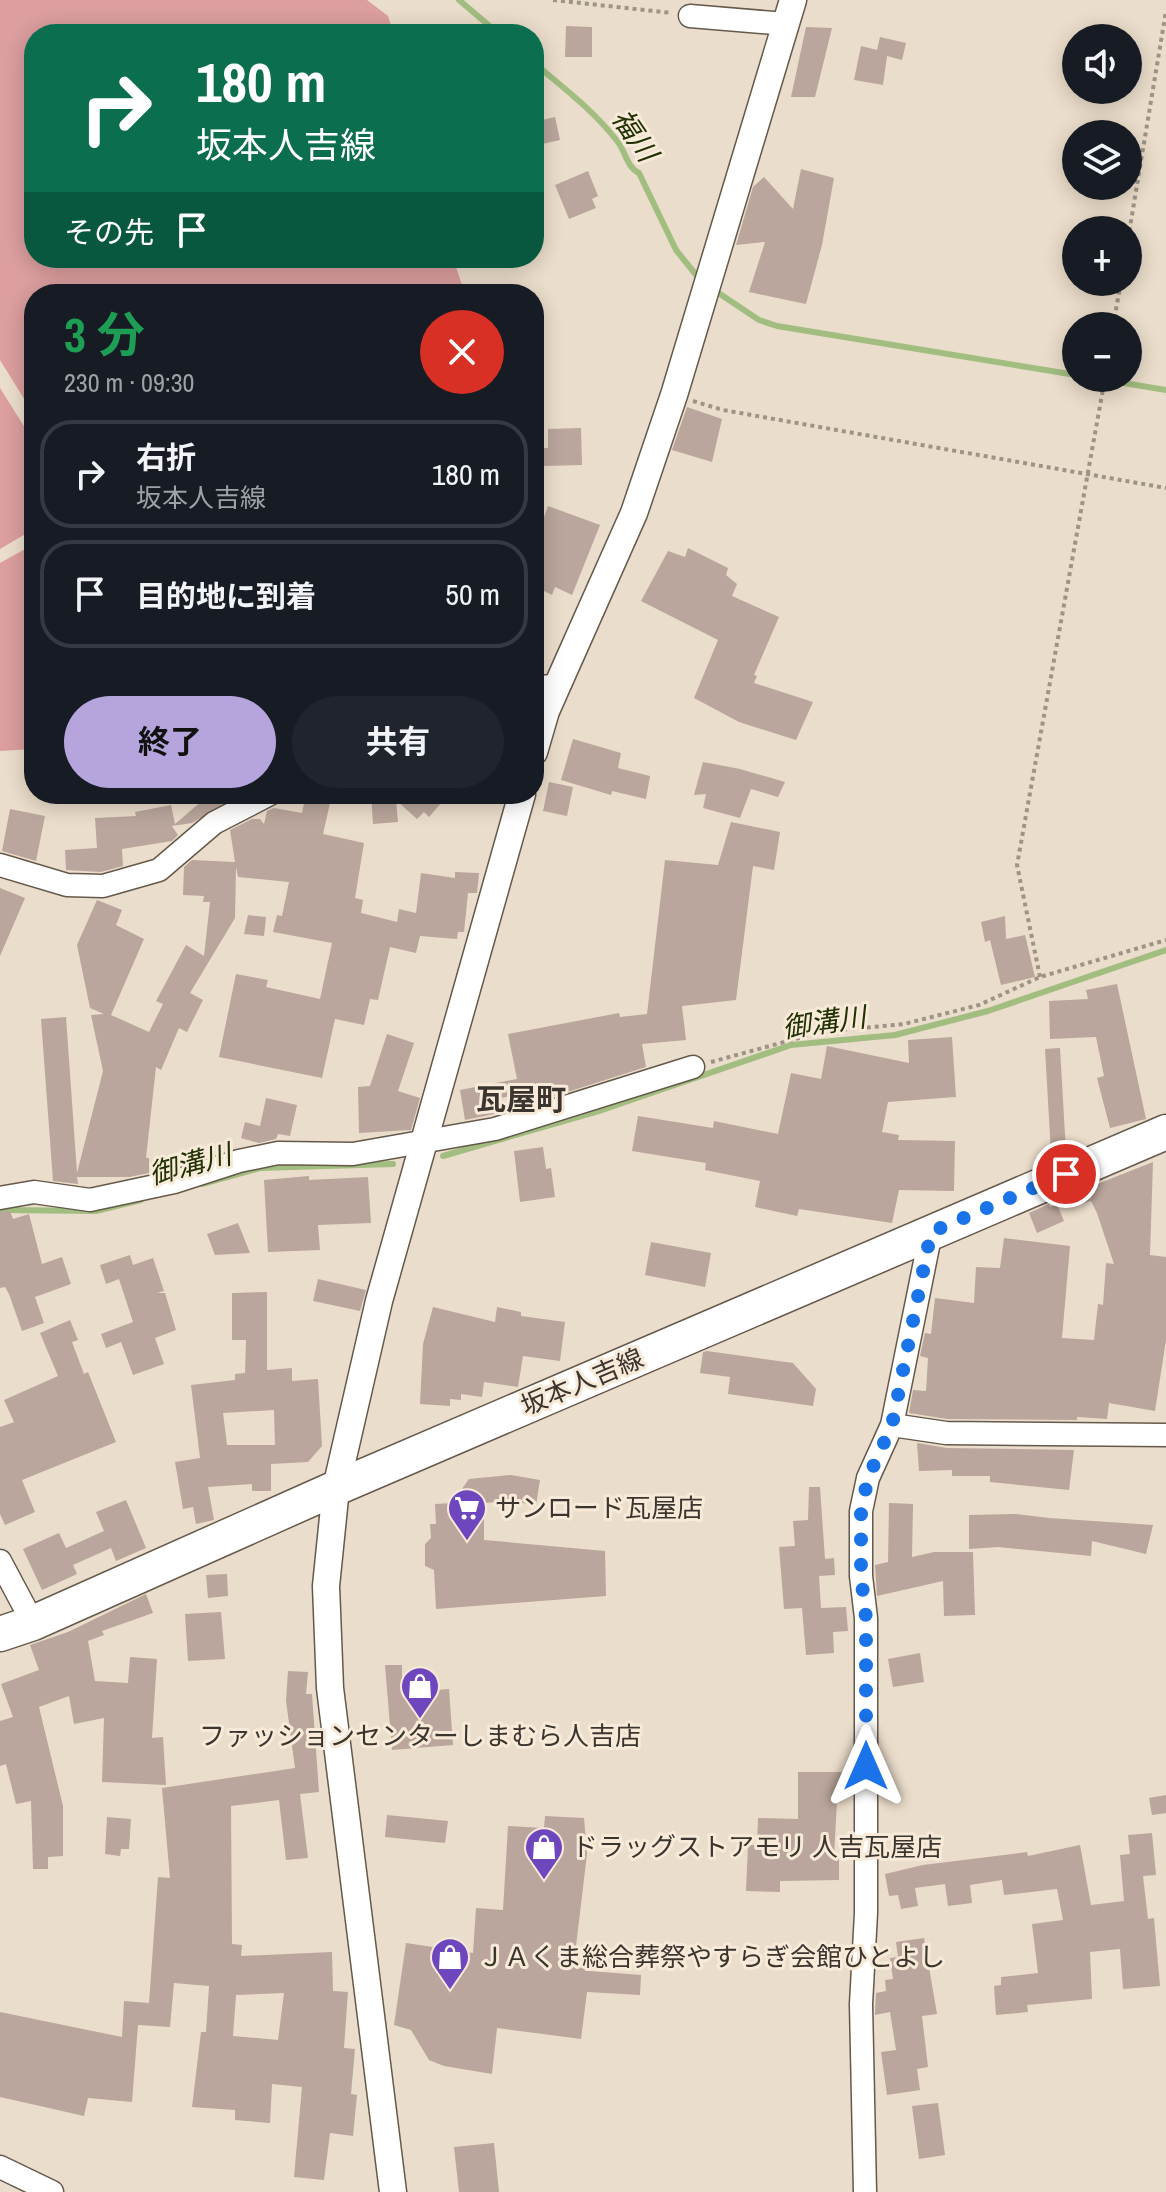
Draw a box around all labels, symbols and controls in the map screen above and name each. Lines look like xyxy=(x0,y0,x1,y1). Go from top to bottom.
map controls xyxy=(1062,24,1142,392)
button: sound xyxy=(1062,24,1142,104)
text: 180 m xyxy=(196,44,326,119)
icon: right xyxy=(64,56,168,160)
water label: 福川 xyxy=(604,101,668,171)
button: layers xyxy=(1062,120,1142,200)
text: 坂本人吉線 xyxy=(196,121,376,169)
icon: arrive xyxy=(170,208,214,252)
text: その先 xyxy=(64,212,154,252)
button: + xyxy=(1062,216,1142,296)
text: 3 分 xyxy=(64,302,145,367)
button: close xyxy=(420,310,504,394)
button: − xyxy=(1062,312,1142,392)
text: 230 m · 09:30 xyxy=(64,365,194,400)
text: 右折 xyxy=(136,437,196,477)
icon: right xyxy=(68,452,112,496)
text: 180 m xyxy=(432,454,500,494)
text: 坂本人吉線 xyxy=(136,480,266,515)
icon: arrive xyxy=(68,572,112,616)
text: 50 m xyxy=(445,574,500,614)
text: 目的地に到着 xyxy=(136,576,316,616)
button: 終了 xyxy=(64,696,276,788)
button: 共有 xyxy=(292,696,504,788)
water label: 御溝川 xyxy=(780,997,871,1047)
district label: 瓦屋町 xyxy=(476,1079,566,1119)
water label: 御溝川 xyxy=(145,1134,238,1193)
pin xyxy=(1032,1140,1100,1208)
icon: arrive xyxy=(1044,1152,1088,1196)
street label: 坂本人吉線 xyxy=(515,1340,648,1423)
supermarket icon: サンロード瓦屋店 xyxy=(446,1487,488,1542)
place label: サンロード瓦屋店 xyxy=(495,1490,703,1525)
shop icon: ファッションセンターしまむら人吉店 xyxy=(399,1665,441,1720)
place label: ファッションセンターしまむら人吉店 xyxy=(199,1718,641,1753)
position arrow xyxy=(824,1724,908,1808)
shop icon: ドラッグストアモリ 人吉瓦屋店 xyxy=(523,1826,565,1881)
place label: ドラッグストアモリ 人吉瓦屋店 xyxy=(572,1829,942,1864)
shop icon: ＪＡくま総合葬祭やすらぎ会館ひとよし xyxy=(429,1936,471,1991)
place label: ＪＡくま総合葬祭やすらぎ会館ひとよし xyxy=(478,1939,945,1974)

